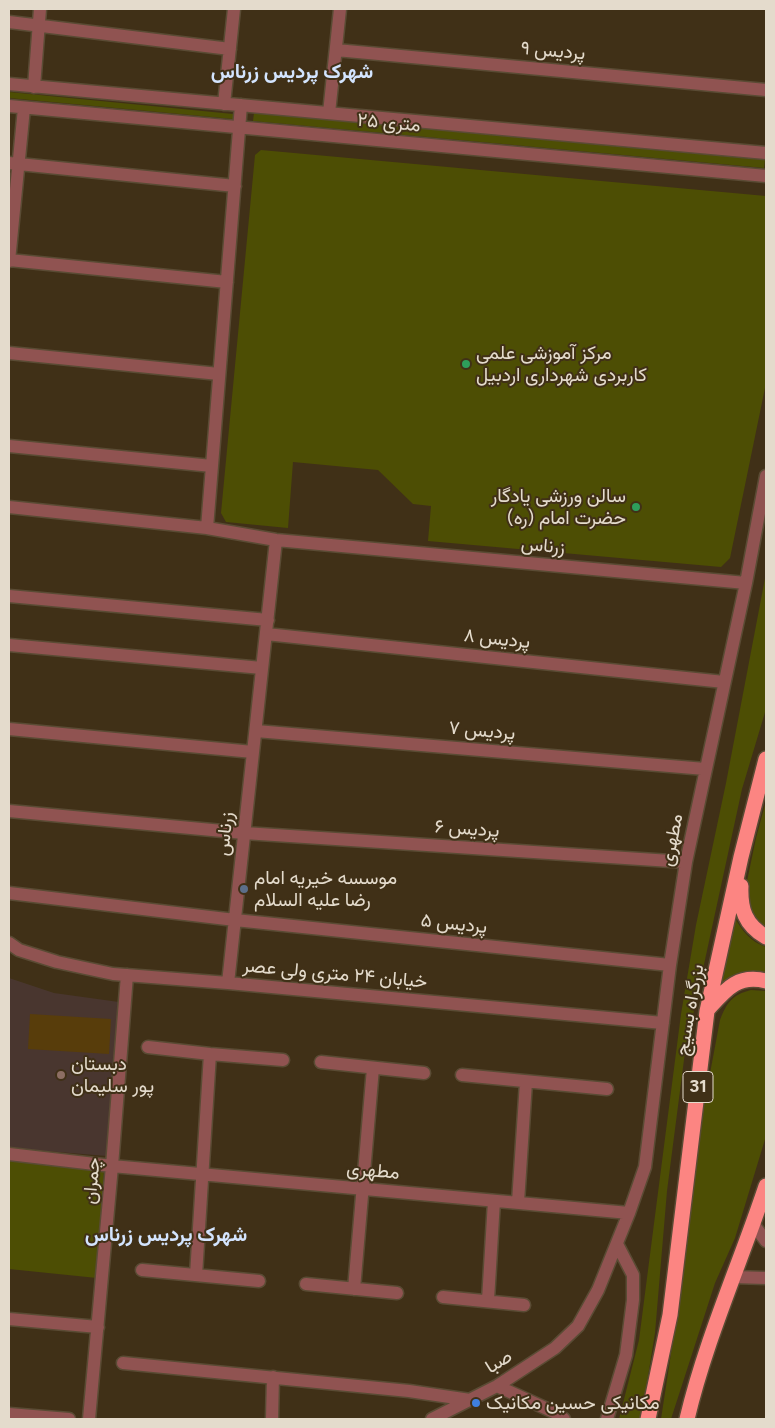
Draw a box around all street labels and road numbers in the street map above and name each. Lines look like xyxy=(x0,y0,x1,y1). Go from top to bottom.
street label: پردیس ۹ xyxy=(520,37,586,65)
street label: ۲۵ متری xyxy=(356,109,422,137)
street label: زرناس xyxy=(520,533,566,559)
street label: پردیس ۸ xyxy=(463,624,531,654)
street label: پردیس ۷ xyxy=(448,717,516,745)
street label: زرناس xyxy=(211,811,239,857)
street label: مطهری xyxy=(656,812,688,868)
street label: پردیس ۶ xyxy=(434,815,500,843)
street label: پردیس ۵ xyxy=(420,909,488,939)
street label: خیابان ۲۴ متری ولی عصر xyxy=(242,955,428,993)
street label: بزرگراه بسیج xyxy=(671,962,709,1058)
road number: 31 xyxy=(683,1072,713,1102)
street label: چمران xyxy=(79,1157,105,1205)
street label: مطهری xyxy=(346,1157,400,1185)
street label: صبا xyxy=(481,1345,517,1379)

